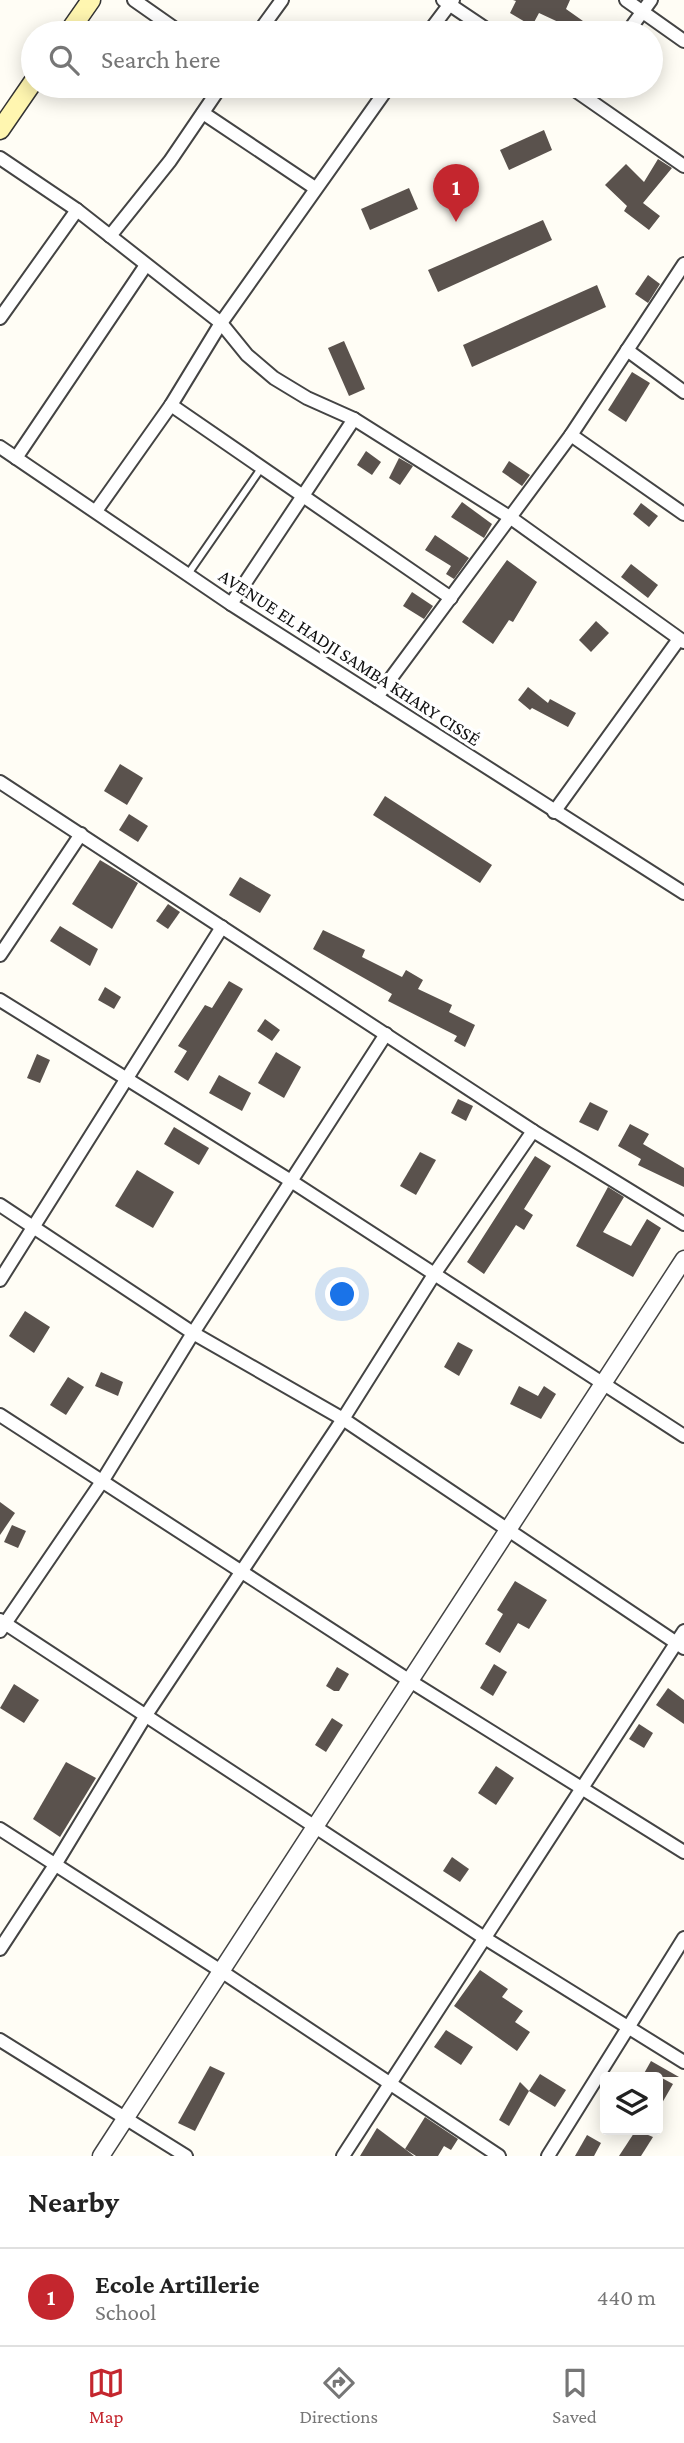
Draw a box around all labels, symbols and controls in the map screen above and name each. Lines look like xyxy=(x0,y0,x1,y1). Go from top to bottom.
search box xyxy=(21,21,663,98)
icon: search xyxy=(45,41,83,79)
text: Search here xyxy=(101,45,220,74)
pin: 1 xyxy=(433,164,479,222)
street label: AVENUE EL HADJI SAMBA KHARY CISSÉ xyxy=(215,565,484,750)
your location xyxy=(325,1277,359,1311)
map controls xyxy=(600,2072,663,2135)
button: layers xyxy=(600,2072,663,2135)
text: Nearby xyxy=(28,2185,119,2218)
text: Ecole Artillerie xyxy=(95,2270,260,2299)
text: 1 xyxy=(47,2284,55,2310)
text: 440 m xyxy=(597,2284,656,2310)
text: School xyxy=(95,2299,156,2325)
tab: Map xyxy=(87,2364,125,2427)
tab: Directions xyxy=(299,2364,378,2427)
tab: Saved xyxy=(552,2364,597,2427)

